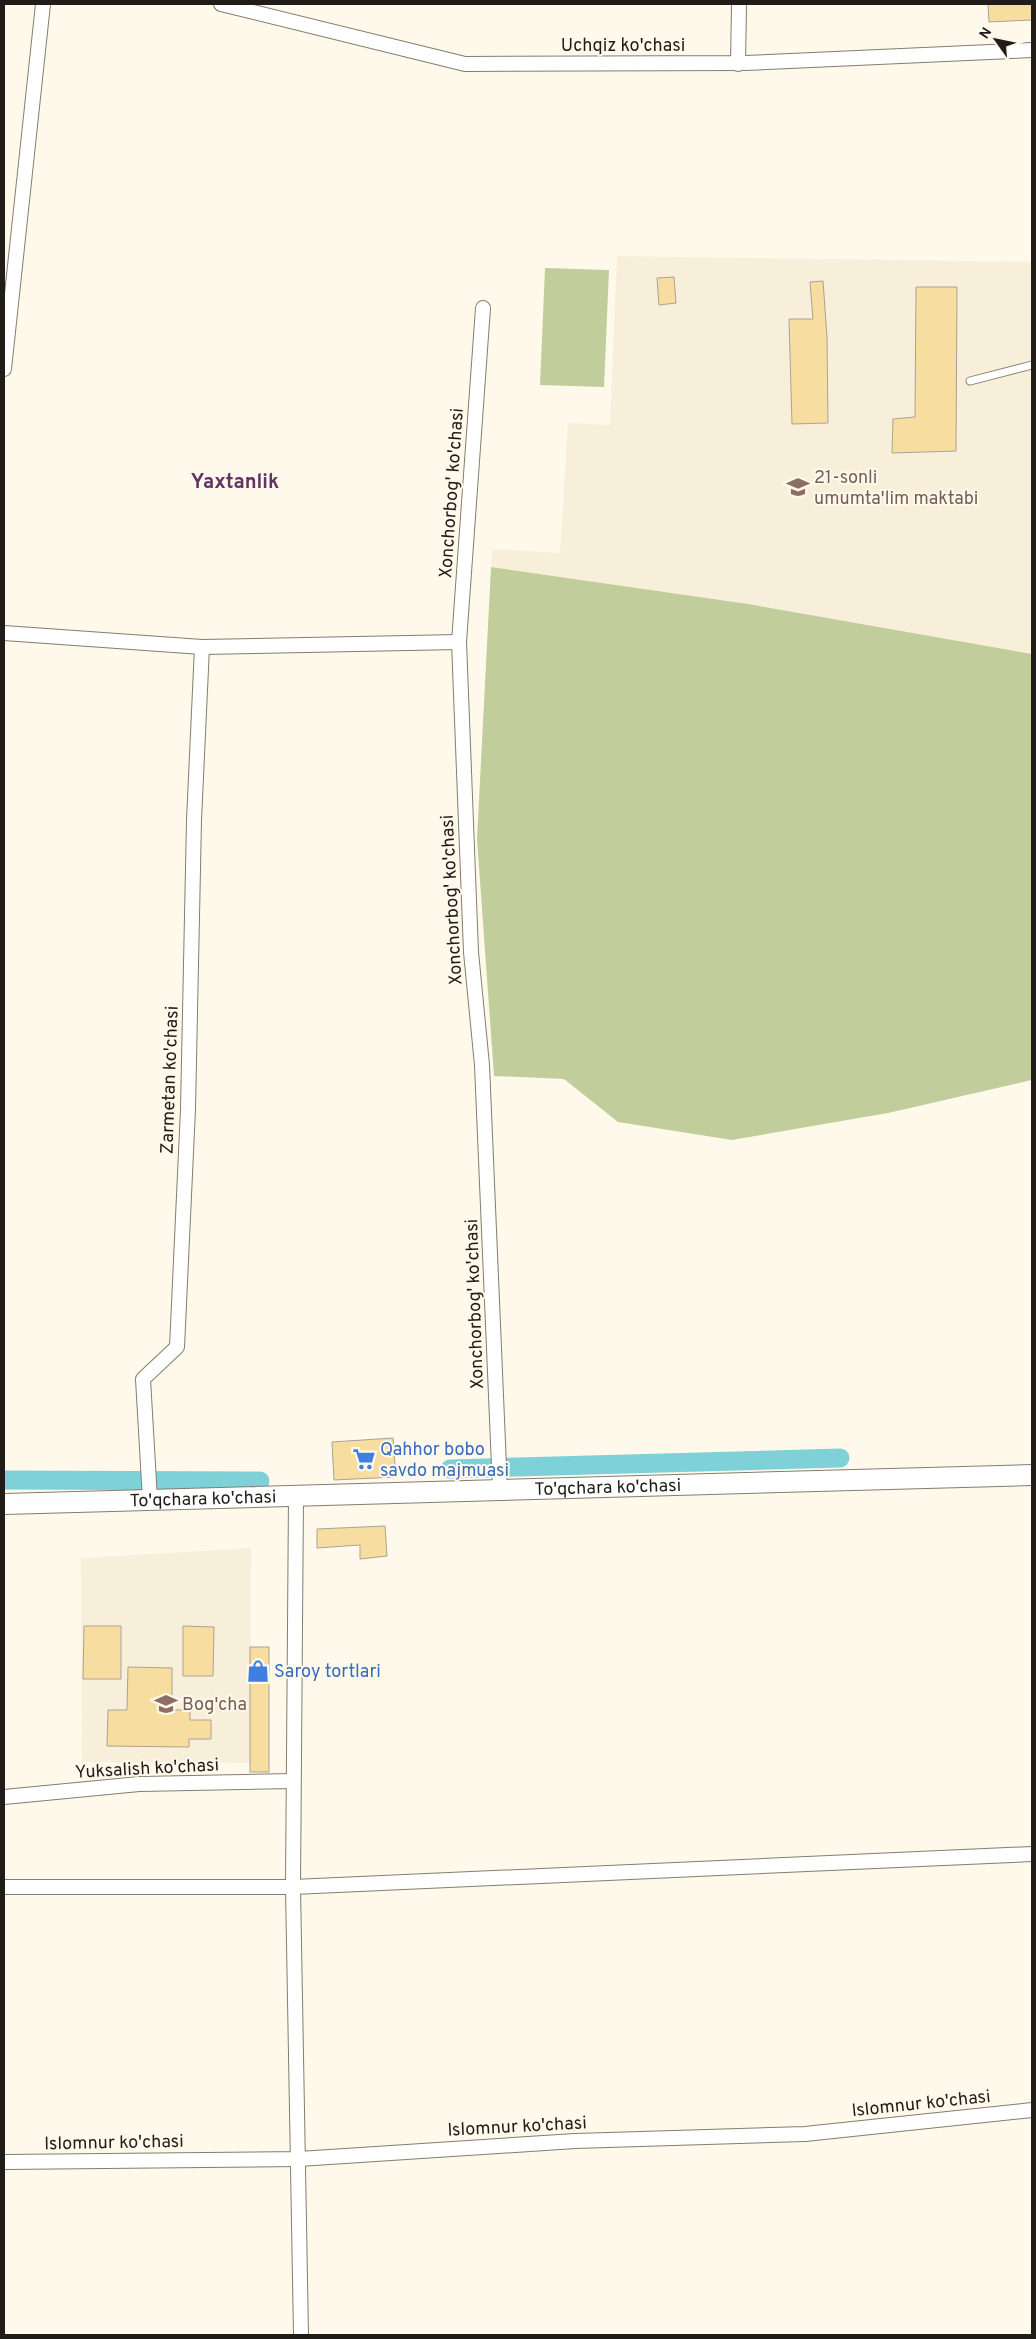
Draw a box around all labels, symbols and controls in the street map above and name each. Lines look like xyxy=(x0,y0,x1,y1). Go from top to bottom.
north arrow xyxy=(971,15,1021,65)
text: N xyxy=(976,25,996,43)
street label: Uchqiz ko'chasi xyxy=(561,35,685,58)
street label: Xonchorbog' ko'chasi xyxy=(435,407,470,579)
place label: 21-sonli umumta'lim maktabi xyxy=(814,467,978,511)
district label: Yaxtanlik xyxy=(191,470,279,496)
school or university icon: 21-sonli umumta'lim maktabi xyxy=(785,474,811,500)
street label: Xonchorbog' ko'chasi xyxy=(437,814,468,986)
street label: Zarmetan ko'chasi xyxy=(156,1005,185,1155)
street label: Xonchorbog' ko'chasi xyxy=(461,1218,490,1390)
place label: Qahhor bobo savdo majmuasi xyxy=(380,1439,509,1483)
supermarket icon: Qahhor bobo savdo majmuasi xyxy=(351,1446,377,1472)
street label: To'qchara ko'chasi xyxy=(534,1475,682,1502)
street label: To'qchara ko'chasi xyxy=(129,1486,277,1513)
shop icon: Saroy tortlari xyxy=(245,1658,271,1684)
place label: Saroy tortlari xyxy=(274,1661,381,1684)
school or university icon: Bog'cha xyxy=(153,1691,179,1717)
place label: Bog'cha xyxy=(182,1694,247,1717)
street label: Yuksalish ko'chasi xyxy=(74,1754,220,1785)
street label: Islomnur ko'chasi xyxy=(851,2086,992,2123)
street label: Islomnur ko'chasi xyxy=(447,2112,587,2143)
street label: Islomnur ko'chasi xyxy=(44,2131,184,2156)

